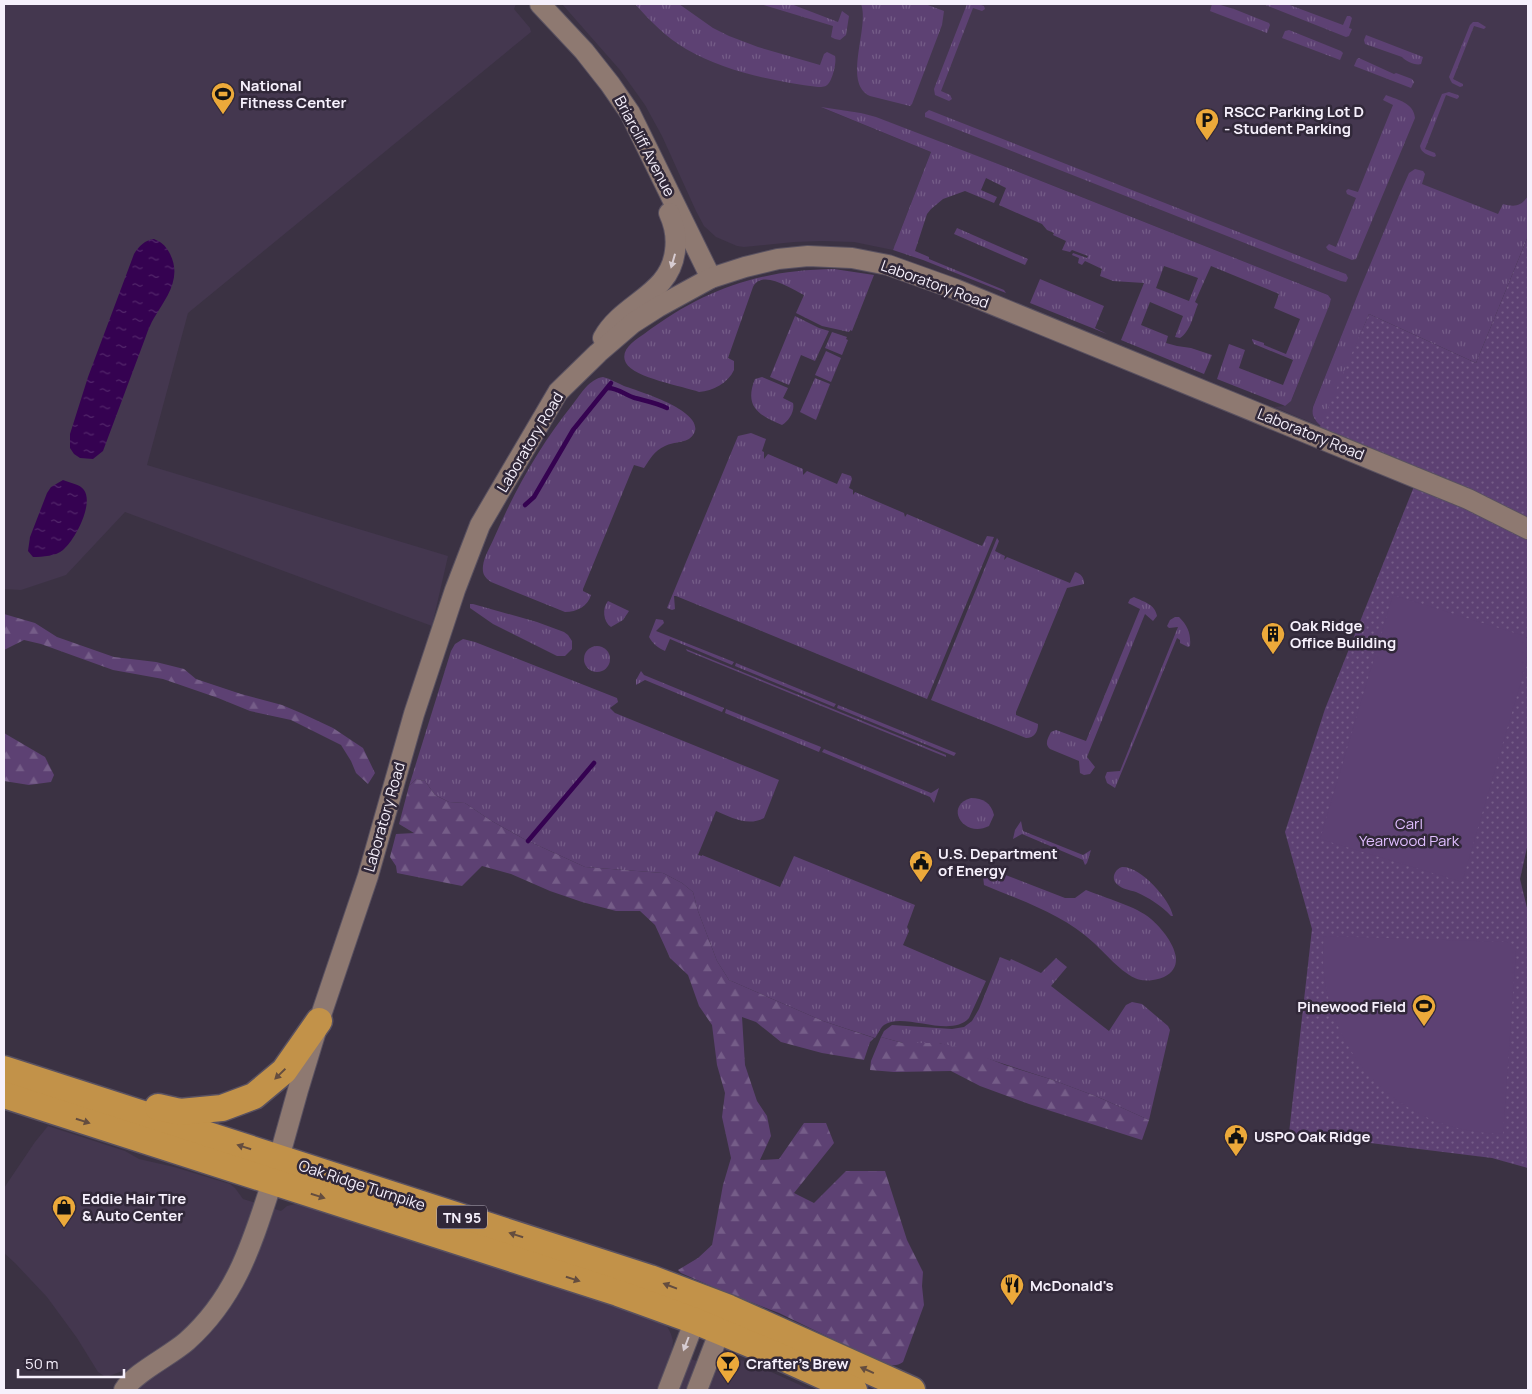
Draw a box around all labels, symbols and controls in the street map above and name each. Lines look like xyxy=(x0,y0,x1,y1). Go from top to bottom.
place label: National Fitness Center xyxy=(240,75,346,113)
sports icon: National Fitness Center xyxy=(210,81,236,115)
street label: Briarcliff Avenue xyxy=(610,92,680,200)
place label: RSCC Parking Lot D - Student Parking xyxy=(1224,101,1364,139)
parking icon: RSCC Parking Lot D - Student Parking xyxy=(1194,107,1220,141)
one-way arrow xyxy=(668,253,676,268)
street label: Laboratory Road xyxy=(878,255,992,313)
street label: Laboratory Road xyxy=(492,388,568,496)
street label: Laboratory Road xyxy=(1254,403,1368,465)
place label: Oak Ridge Office Building xyxy=(1290,615,1396,653)
building icon: Oak Ridge Office Building xyxy=(1260,621,1286,655)
street label: Laboratory Road xyxy=(358,760,410,874)
park label: Carl Yearwood Park xyxy=(1359,813,1460,851)
place label: U.S. Department of Energy xyxy=(938,843,1058,881)
public building icon: U.S. Department of Energy xyxy=(908,849,934,883)
sports icon: Pinewood Field xyxy=(1411,993,1437,1027)
place label: Pinewood Field xyxy=(1297,996,1406,1017)
one-way arrow xyxy=(274,1068,286,1080)
one-way arrow xyxy=(76,1117,91,1125)
public building icon: USPO Oak Ridge xyxy=(1223,1123,1249,1157)
place label: USPO Oak Ridge xyxy=(1254,1126,1371,1147)
one-way arrow xyxy=(237,1143,252,1151)
street label: Oak Ridge Turnpike xyxy=(296,1155,428,1215)
place label: Eddie Hair Tire & Auto Center xyxy=(82,1188,186,1226)
one-way arrow xyxy=(311,1193,326,1200)
shop icon: Eddie Hair Tire & Auto Center xyxy=(51,1194,77,1228)
road number: TN 95 xyxy=(437,1206,487,1228)
one-way arrow xyxy=(508,1230,523,1238)
restaurant icon: McDonald's xyxy=(999,1272,1025,1306)
one-way arrow xyxy=(566,1275,581,1283)
place label: McDonald's xyxy=(1030,1275,1114,1296)
one-way arrow xyxy=(663,1281,677,1289)
one-way arrow xyxy=(682,1337,690,1352)
scale bar xyxy=(18,1346,124,1378)
bar icon: Crafter's Brew xyxy=(715,1350,741,1384)
text: 50 m xyxy=(25,1353,59,1374)
place label: Crafter's Brew xyxy=(746,1353,849,1374)
one-way arrow xyxy=(860,1366,874,1374)

